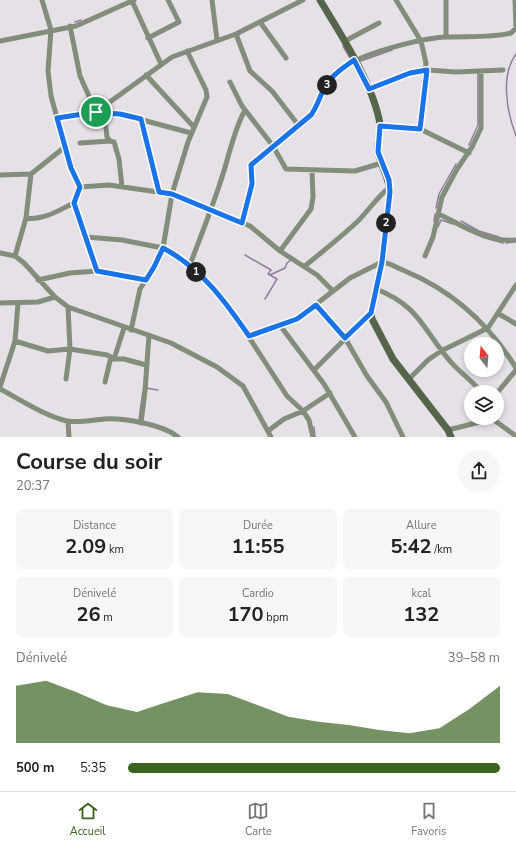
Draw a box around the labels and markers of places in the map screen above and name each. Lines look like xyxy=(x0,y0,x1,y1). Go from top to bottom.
pin: 3 xyxy=(317,75,337,95)
pin xyxy=(79,95,113,129)
pin: 2 xyxy=(376,213,396,233)
pin: 1 xyxy=(186,262,206,282)

